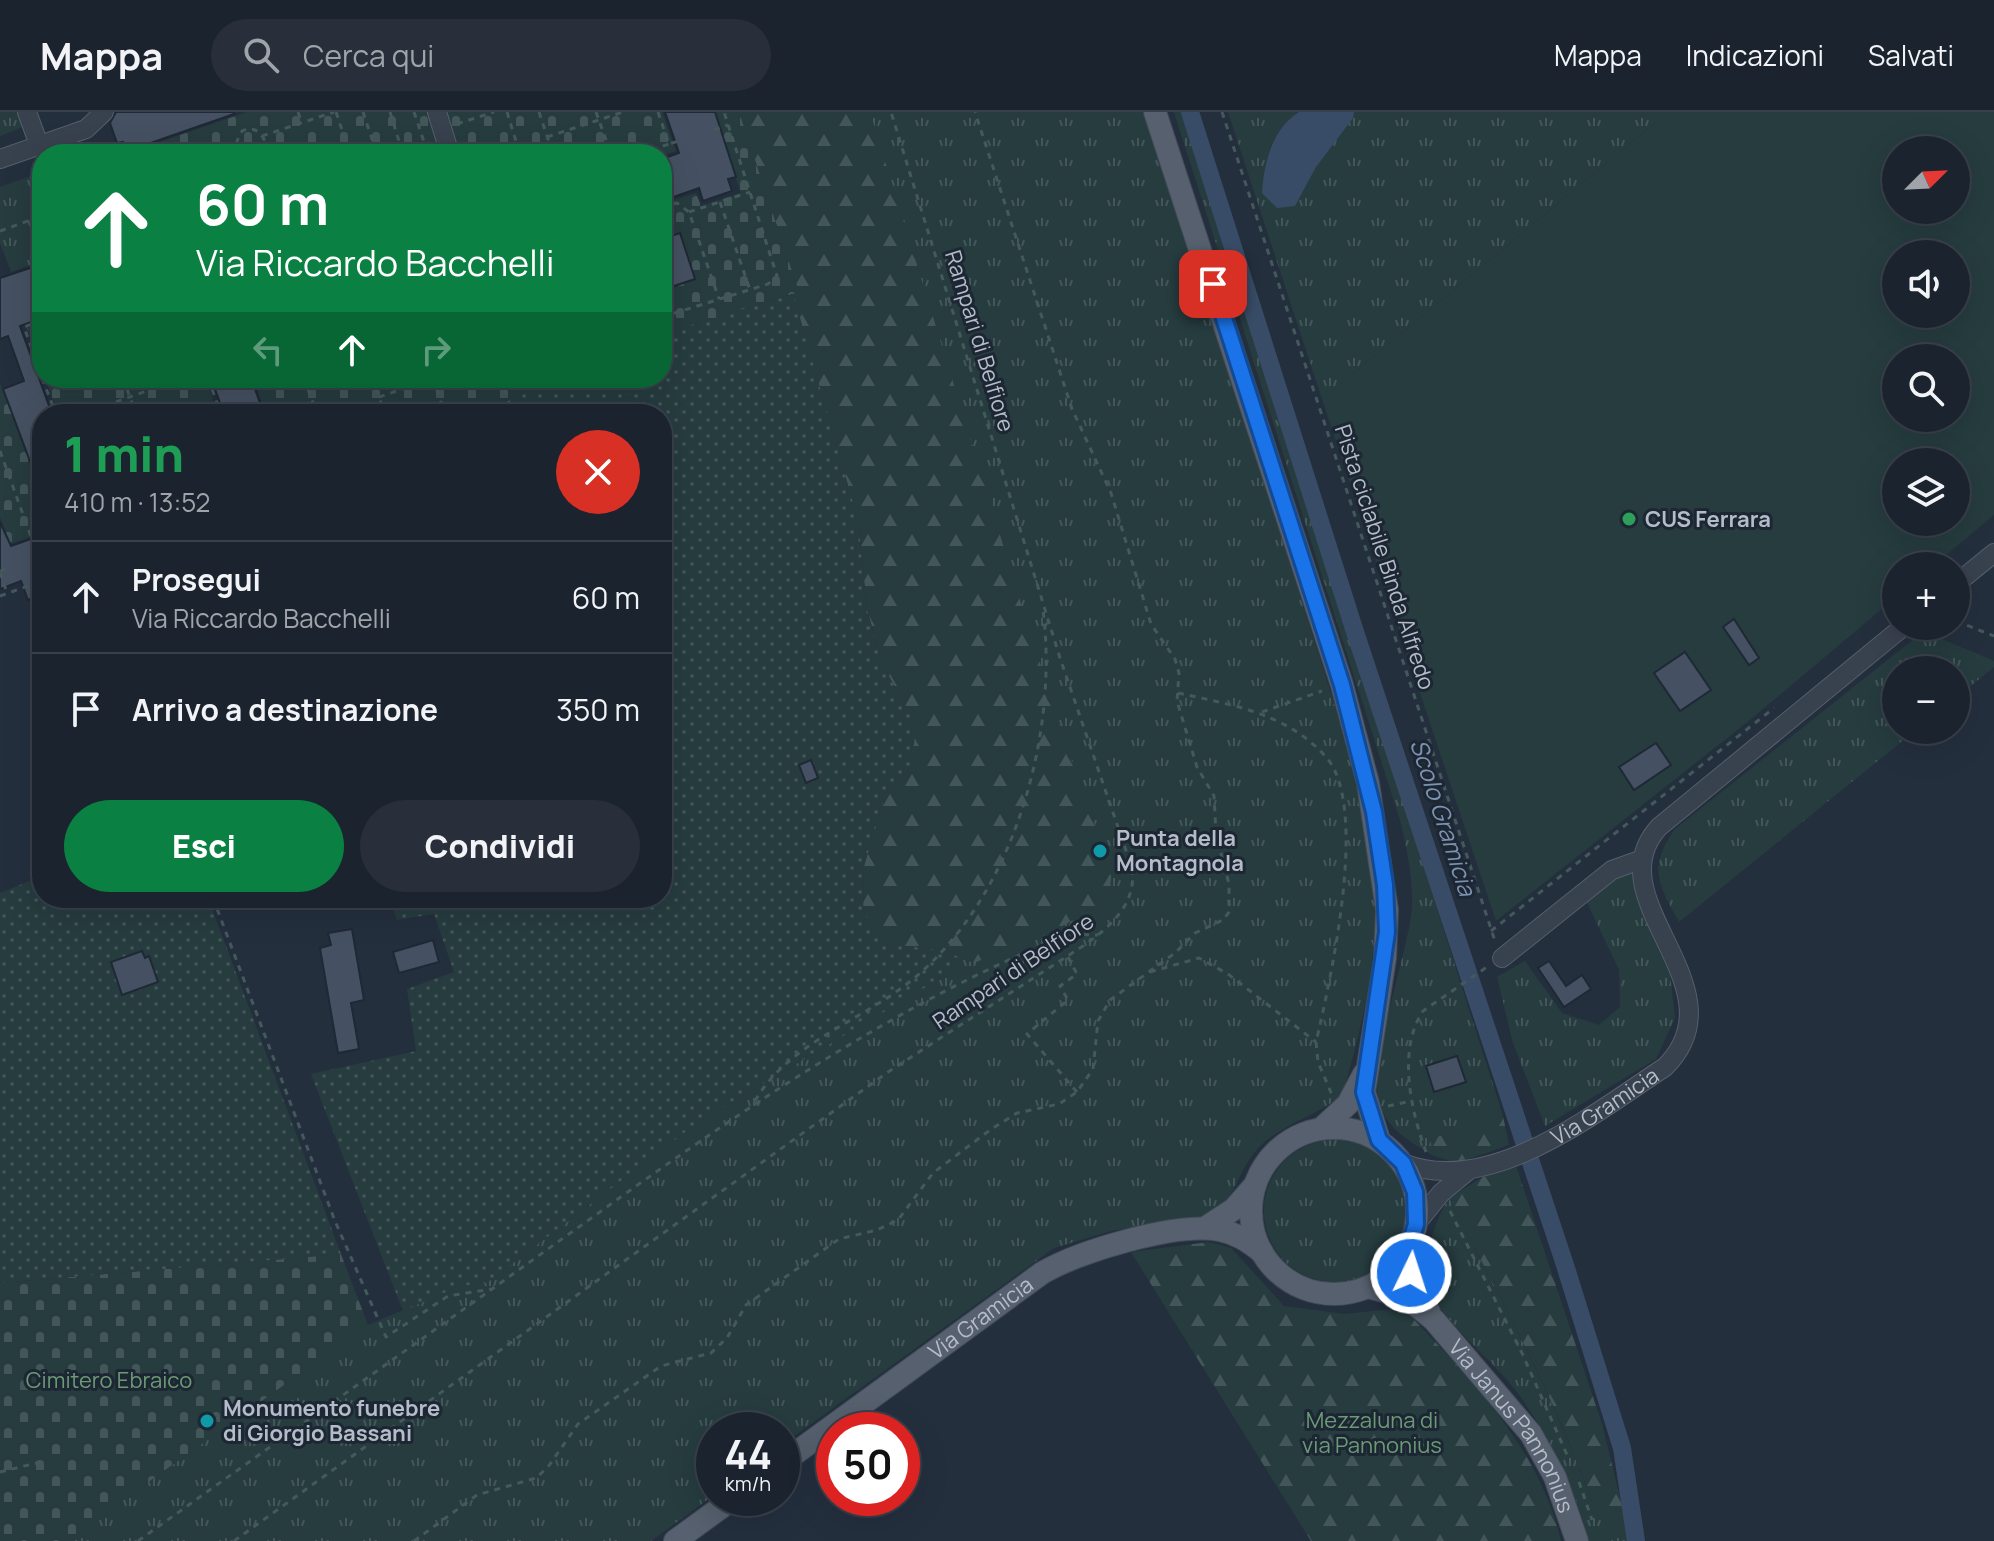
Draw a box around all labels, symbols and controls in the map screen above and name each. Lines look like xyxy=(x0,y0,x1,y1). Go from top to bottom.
search box xyxy=(211,19,771,91)
text: Mappa xyxy=(40,29,163,81)
icon: search xyxy=(239,33,283,77)
text: Cerca qui xyxy=(303,35,434,76)
text: Mappa xyxy=(1554,36,1642,74)
text: Indicazioni xyxy=(1686,36,1824,74)
text: Salvati xyxy=(1868,36,1954,74)
north arrow xyxy=(1882,136,1970,224)
map controls xyxy=(1882,136,1970,744)
text: 60 m xyxy=(196,165,329,242)
icon: ahead xyxy=(64,176,168,280)
text: Via Riccardo Bacchelli xyxy=(196,238,554,287)
button: sound xyxy=(1882,240,1970,328)
street label: Rampari di Belfiore xyxy=(938,247,1022,436)
pin xyxy=(1179,250,1247,318)
icon: arrive xyxy=(1191,262,1235,306)
icon: left xyxy=(246,328,290,372)
icon: ahead xyxy=(330,328,374,372)
icon: right xyxy=(414,328,458,372)
button: search xyxy=(1882,344,1970,432)
text: 1 min xyxy=(64,421,184,486)
street label: Pista ciclabile Binda Alfredo xyxy=(1328,421,1442,693)
button: close xyxy=(556,430,640,514)
button: layers xyxy=(1882,448,1970,536)
text: 410 m · 13:52 xyxy=(64,484,210,520)
place label: CUS Ferrara xyxy=(1645,504,1771,534)
marker: CUS Ferrara xyxy=(1620,510,1638,528)
button: + xyxy=(1882,552,1970,640)
text: Prosegui xyxy=(132,559,261,600)
icon: ahead xyxy=(64,575,108,619)
text: 60 m xyxy=(572,577,640,618)
text: Via Riccardo Bacchelli xyxy=(132,600,391,636)
button: − xyxy=(1882,656,1970,744)
icon: arrive xyxy=(64,687,108,731)
text: Arrivo a destinazione xyxy=(132,689,438,730)
text: 350 m xyxy=(556,689,640,730)
water label: Scolo Gramicia xyxy=(1403,735,1485,901)
button: Esci xyxy=(64,800,344,892)
button: Condividi xyxy=(360,800,640,892)
place label: Punta della Montagnola xyxy=(1116,823,1244,878)
marker: Punta della Montagnola xyxy=(1091,842,1109,860)
street label: Rampari di Belfiore xyxy=(927,906,1100,1036)
street label: Via Gramicia xyxy=(1545,1060,1665,1152)
position arrow xyxy=(1369,1231,1453,1315)
street label: Via Gramicia xyxy=(922,1269,1039,1366)
street label: Via Janus Pannonius xyxy=(1442,1333,1581,1517)
park label: Cimitero Ebraico xyxy=(26,1365,192,1395)
place label: Monumento funebre di Giorgio Bassani xyxy=(223,1393,440,1448)
park label: Mezzaluna di via Pannonius xyxy=(1302,1405,1442,1460)
marker: Monumento funebre di Giorgio Bassani xyxy=(198,1412,216,1430)
speed limit sign: 50 xyxy=(816,1412,920,1516)
text: 44 xyxy=(724,1426,772,1481)
text: km/h xyxy=(725,1470,771,1497)

